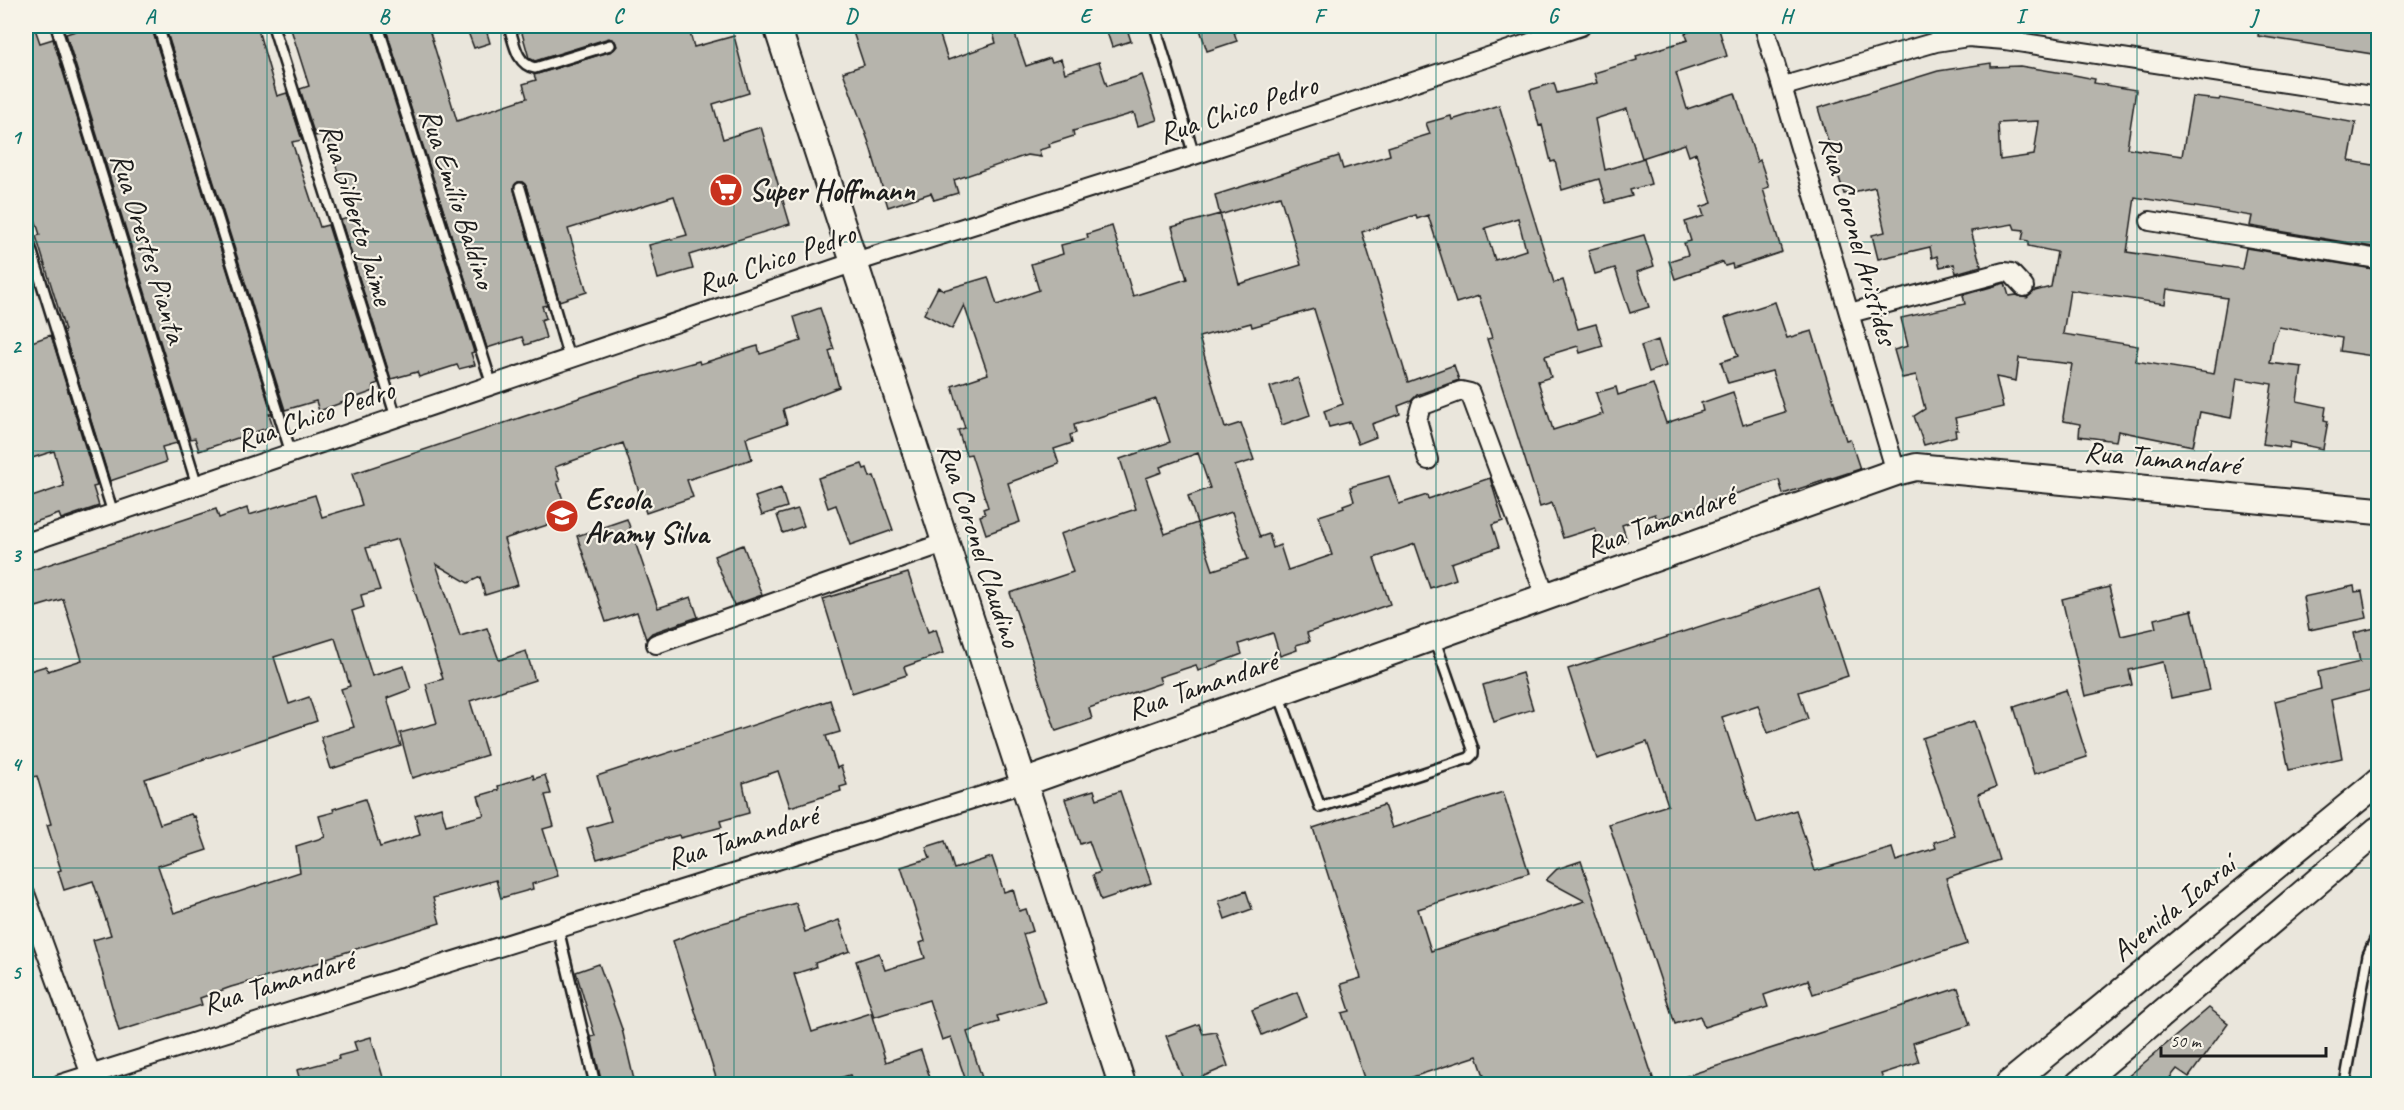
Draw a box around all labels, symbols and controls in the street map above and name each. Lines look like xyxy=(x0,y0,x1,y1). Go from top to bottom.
text: A xyxy=(145,4,157,29)
text: B xyxy=(379,4,391,29)
text: C xyxy=(613,4,625,29)
text: D xyxy=(845,4,859,29)
text: E xyxy=(1080,4,1094,29)
text: F xyxy=(1314,4,1328,29)
text: G xyxy=(1548,4,1561,29)
text: H xyxy=(1780,4,1795,29)
text: I xyxy=(2016,4,2029,29)
text: J xyxy=(2249,4,2261,29)
street label: Rua Chico Pedro xyxy=(1154,65,1324,153)
street label: Rua Emílio Baldino xyxy=(411,103,506,296)
street label: Rua Gilberto Jaime xyxy=(311,119,403,311)
text: 1 xyxy=(12,125,23,150)
street label: Rua Coronel Aristides xyxy=(1811,131,1908,352)
street label: Rua Orestes Pianta xyxy=(102,148,196,349)
place label: Super Hoffmann xyxy=(749,171,916,209)
supermarket icon: Super Hoffmann xyxy=(708,172,744,208)
street label: Rua Chico Pedro xyxy=(692,214,861,304)
text: 2 xyxy=(12,334,23,359)
street label: Rua Chico Pedro xyxy=(231,370,400,460)
street label: Rua Tamandaré xyxy=(2082,432,2246,484)
street label: Rua Coronel Claudino xyxy=(929,438,1031,653)
street label: Rua Tamandaré xyxy=(1580,475,1744,566)
place label: Escola Aramy Silva xyxy=(585,480,711,552)
school or university icon: Escola Aramy Silva xyxy=(544,498,580,534)
text: 3 xyxy=(12,543,23,568)
street label: Rua Tamandaré xyxy=(1122,640,1286,728)
text: 4 xyxy=(12,752,24,777)
street label: Rua Tamandaré xyxy=(662,795,826,878)
street label: Avenida Icaraí xyxy=(2103,842,2248,970)
street label: Rua Tamandaré xyxy=(198,940,362,1023)
text: 5 xyxy=(12,960,23,985)
scale bar xyxy=(2161,1020,2326,1058)
text: 50 m xyxy=(2170,1030,2203,1052)

